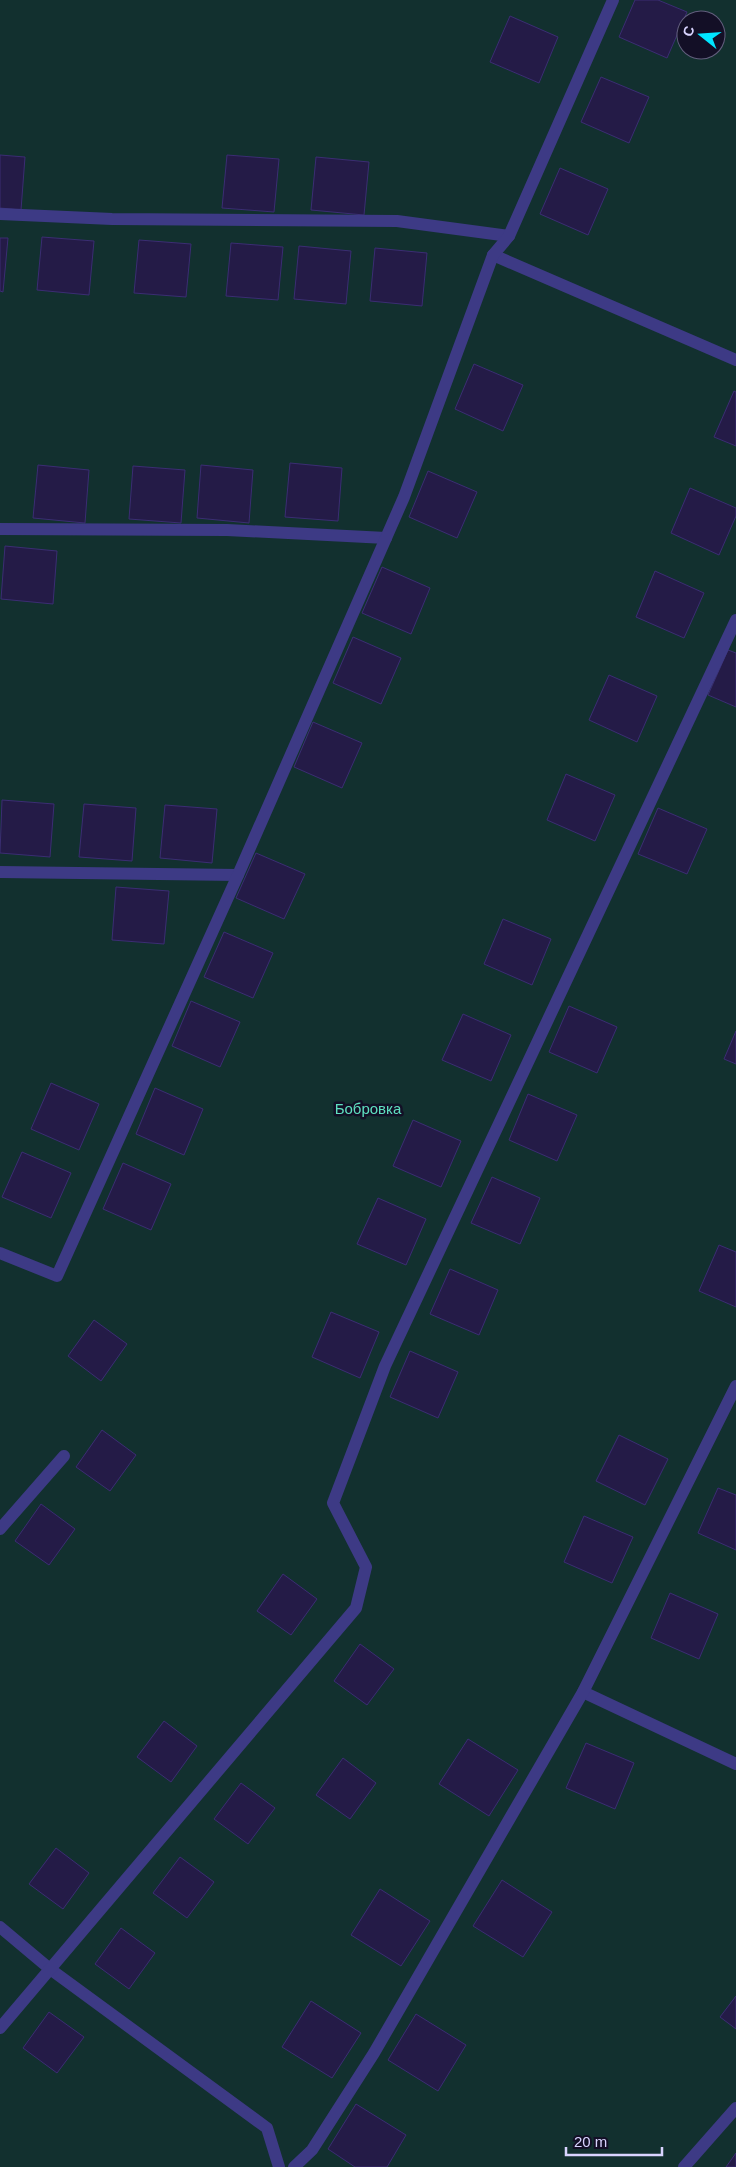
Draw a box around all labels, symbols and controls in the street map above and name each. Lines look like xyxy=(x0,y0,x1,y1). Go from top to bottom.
north arrow xyxy=(676,10,726,60)
text: С xyxy=(679,24,698,38)
park label: Бобровка xyxy=(335,1100,402,1117)
scale bar xyxy=(566,2124,662,2156)
text: 20 m xyxy=(574,2133,607,2150)

